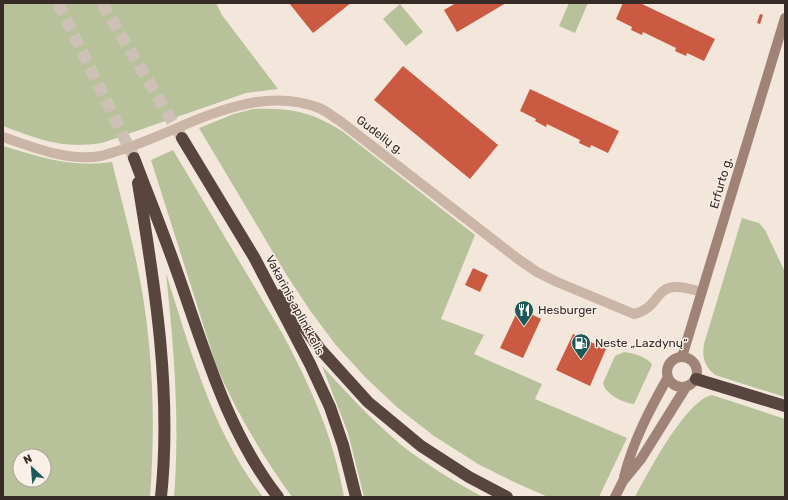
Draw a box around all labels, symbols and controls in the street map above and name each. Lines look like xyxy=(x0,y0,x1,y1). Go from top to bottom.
street label: Gudelių g. xyxy=(354,113,406,157)
street label: Erfurto g. xyxy=(707,156,735,210)
street label: Vakarinis aplinkkelis xyxy=(263,253,327,357)
restaurant icon: Hesburger xyxy=(513,299,535,327)
place label: Hesburger xyxy=(538,303,597,317)
fuel station icon: Neste „Lazdynų“ xyxy=(570,332,592,360)
place label: Neste „Lazdynų“ xyxy=(595,336,688,350)
north arrow xyxy=(12,448,52,488)
text: N xyxy=(21,452,34,467)

